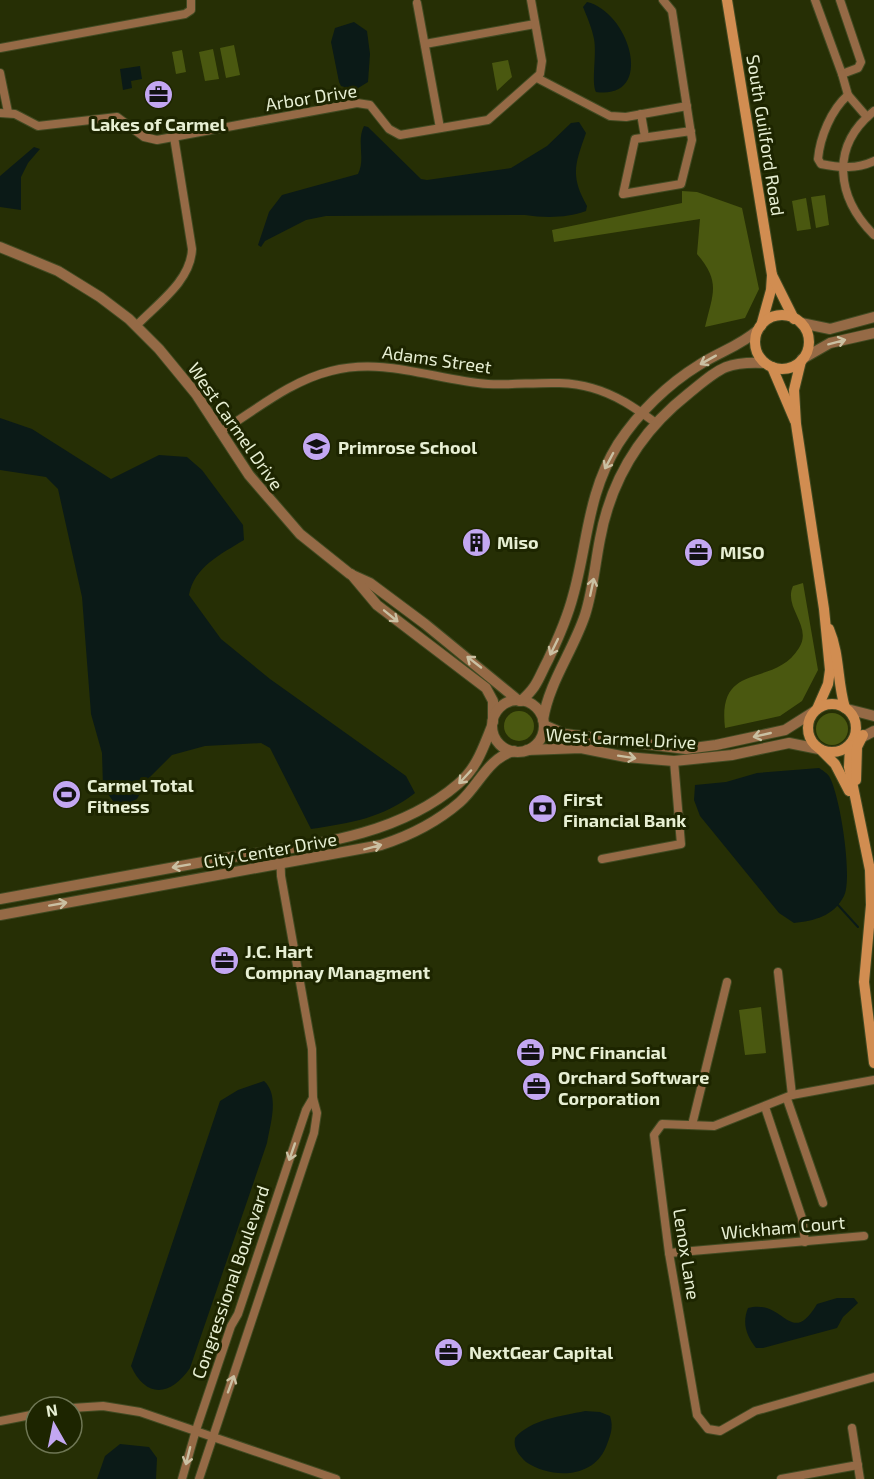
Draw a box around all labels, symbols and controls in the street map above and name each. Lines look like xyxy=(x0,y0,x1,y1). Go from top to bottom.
street label: South Guilford Road xyxy=(742,53,790,217)
office icon: Lakes of Carmel xyxy=(142,79,174,111)
street label: Arbor Drive xyxy=(264,79,358,115)
place label: Lakes of Carmel xyxy=(90,113,226,135)
one-way arrow xyxy=(827,336,846,347)
street label: Adams Street xyxy=(381,340,493,378)
one-way arrow xyxy=(700,354,717,366)
street label: West Carmel Drive xyxy=(184,358,288,494)
school or university icon: Primrose School xyxy=(301,431,333,463)
place label: Primrose School xyxy=(338,436,477,458)
one-way arrow xyxy=(603,452,614,470)
building icon: Miso xyxy=(460,526,492,558)
place label: Miso xyxy=(497,531,539,553)
office icon: MISO xyxy=(683,536,715,568)
place label: MISO xyxy=(720,541,765,563)
one-way arrow xyxy=(587,578,598,598)
one-way arrow xyxy=(383,609,399,622)
one-way arrow xyxy=(547,638,559,656)
one-way arrow xyxy=(467,656,483,669)
street label: West Carmel Drive xyxy=(545,723,697,753)
one-way arrow xyxy=(753,730,772,742)
one-way arrow xyxy=(616,751,636,762)
one-way arrow xyxy=(458,769,472,784)
place label: Carmel Total Fitness xyxy=(87,774,194,817)
sports icon: Carmel Total Fitness xyxy=(50,779,82,811)
place label: First Financial Bank xyxy=(563,788,686,831)
bank icon: First Financial Bank xyxy=(526,793,558,825)
street label: City Center Drive xyxy=(202,827,338,873)
one-way arrow xyxy=(363,840,382,852)
one-way arrow xyxy=(172,861,192,872)
one-way arrow xyxy=(47,899,67,910)
place label: J.C. Hart Compnay Managment xyxy=(245,940,431,983)
office icon: J.C. Hart Compnay Managment xyxy=(208,945,240,977)
office icon: PNC Financial xyxy=(514,1036,546,1068)
place label: PNC Financial xyxy=(551,1041,667,1063)
place label: Orchard Software Corporation xyxy=(558,1066,709,1109)
office icon: Orchard Software Corporation xyxy=(521,1071,553,1103)
one-way arrow xyxy=(286,1142,297,1161)
street label: Congressional Boulevard xyxy=(187,1182,273,1382)
street label: Lenox Lane xyxy=(669,1207,705,1301)
street label: Wickham Court xyxy=(720,1211,846,1243)
office icon: NextGear Capital xyxy=(432,1336,464,1368)
place label: NextGear Capital xyxy=(469,1341,613,1363)
one-way arrow xyxy=(226,1375,237,1394)
north arrow xyxy=(24,1395,84,1455)
text: N xyxy=(44,1399,59,1420)
one-way arrow xyxy=(182,1446,194,1465)

